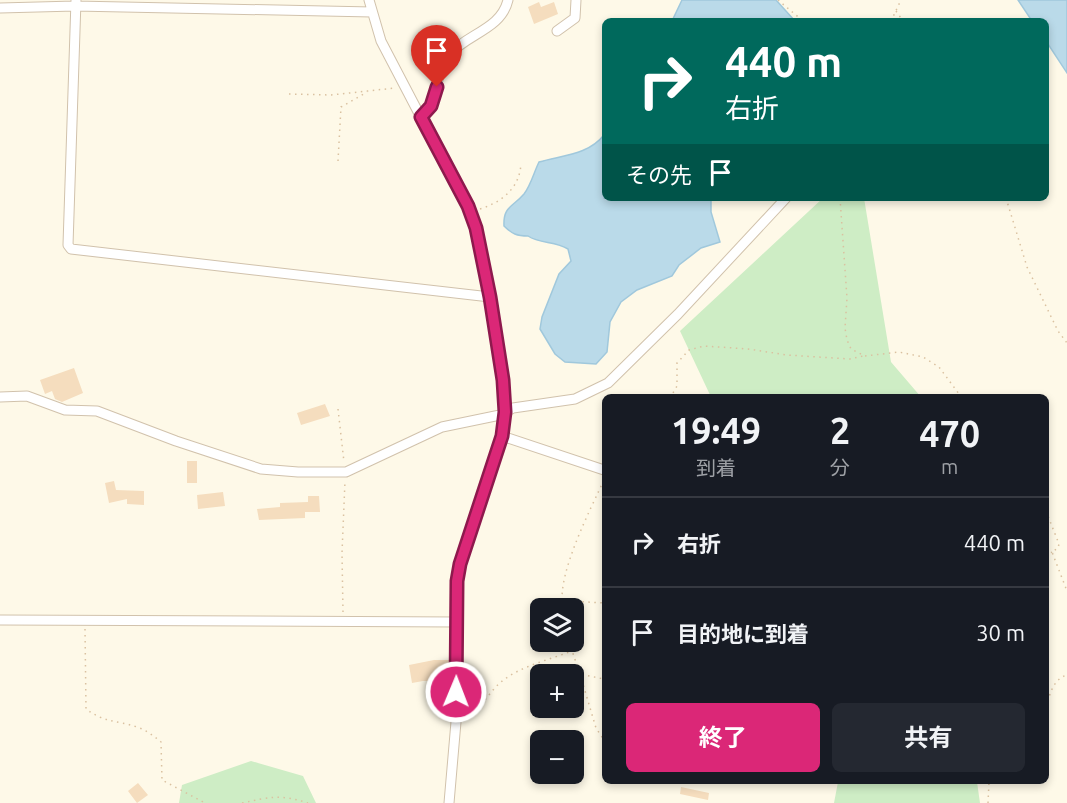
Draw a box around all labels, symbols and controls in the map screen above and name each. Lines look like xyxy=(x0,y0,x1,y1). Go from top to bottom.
pin xyxy=(411,25,462,87)
icon: arrive xyxy=(420,34,453,67)
text: 440 m xyxy=(725,38,842,85)
icon: right xyxy=(626,42,704,120)
text: 右折 xyxy=(725,93,779,123)
icon: arrive xyxy=(704,156,737,189)
text: その先 xyxy=(626,162,692,187)
text: 19:49 xyxy=(671,410,761,451)
text: 2 xyxy=(830,410,850,451)
text: 470 xyxy=(919,413,980,454)
text: m xyxy=(941,455,958,478)
text: 到着 xyxy=(696,456,736,479)
text: 分 xyxy=(830,456,850,479)
icon: right xyxy=(626,526,659,559)
text: 440 m xyxy=(964,530,1025,555)
text: 右折 xyxy=(677,531,721,556)
map controls xyxy=(530,598,584,784)
button: layers xyxy=(530,598,584,652)
icon: arrive xyxy=(626,616,659,649)
text: 30 m xyxy=(976,620,1025,645)
text: 目的地に到着 xyxy=(677,621,809,646)
position arrow xyxy=(424,660,488,724)
button: + xyxy=(530,664,584,718)
button: 終了 xyxy=(626,703,820,772)
button: 共有 xyxy=(832,703,1025,772)
button: − xyxy=(530,730,584,784)

